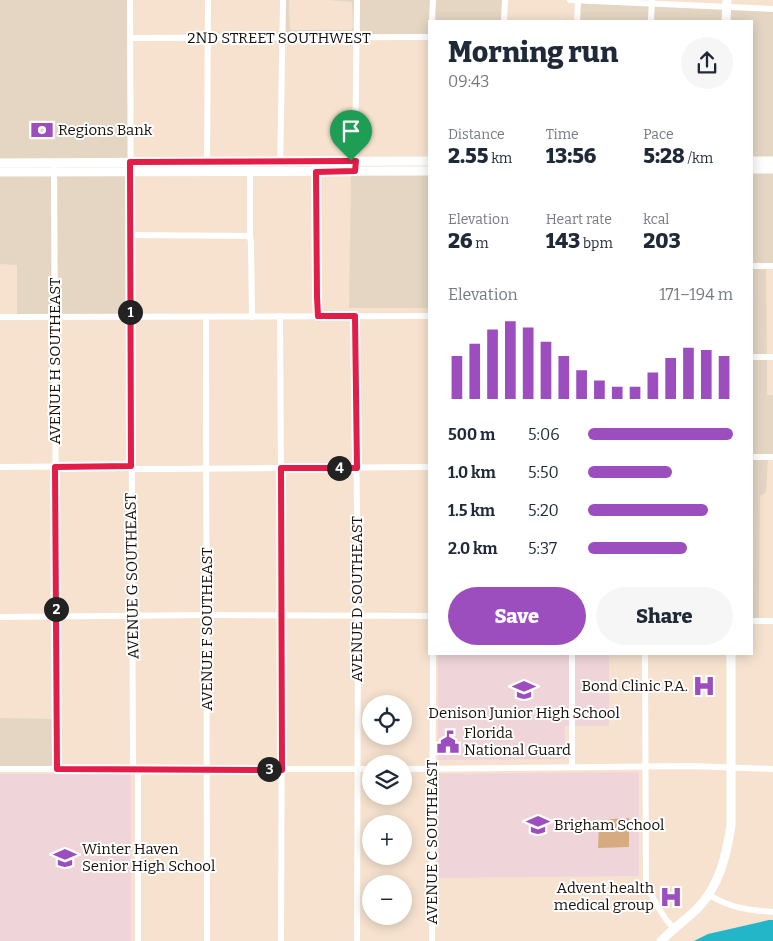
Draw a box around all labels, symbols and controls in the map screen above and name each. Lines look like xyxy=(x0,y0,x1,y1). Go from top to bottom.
street label: 2ND STREET SOUTHWEST xyxy=(187,29,371,47)
text: Morning run xyxy=(448,36,618,69)
button: share xyxy=(681,37,733,89)
text: 09:43 xyxy=(448,72,489,91)
pin xyxy=(330,110,372,161)
bank icon: Regions Bank xyxy=(29,117,55,143)
icon: arrive xyxy=(337,117,365,145)
place label: Regions Bank xyxy=(58,121,153,139)
text: Distance xyxy=(448,126,505,143)
text: Time xyxy=(546,126,579,143)
text: Pace xyxy=(643,126,674,143)
text: 2.55 xyxy=(448,143,488,169)
text: 13:56 xyxy=(546,143,596,169)
text: 5:28 xyxy=(643,143,685,169)
text: km xyxy=(488,150,512,167)
text: /km xyxy=(685,150,713,167)
text: Elevation xyxy=(448,211,509,228)
text: Heart rate xyxy=(546,211,612,228)
text: kcal xyxy=(643,211,669,228)
text: 26 xyxy=(448,228,473,254)
text: 143 xyxy=(546,228,580,254)
text: 203 xyxy=(643,228,681,254)
text: m xyxy=(473,235,489,252)
text: bpm xyxy=(580,235,613,252)
street label: AVENUE H SOUTHEAST xyxy=(46,277,64,445)
text: Elevation xyxy=(448,285,518,304)
text: 171–194 m xyxy=(659,285,733,304)
pin: 1 xyxy=(118,300,142,324)
text: 1 xyxy=(127,304,134,321)
text: 500 m xyxy=(448,425,495,444)
text: 5:06 xyxy=(528,425,560,444)
pin: 4 xyxy=(326,456,352,480)
text: 4 xyxy=(335,460,344,477)
text: 1.0 km xyxy=(448,463,496,482)
text: 5:50 xyxy=(528,463,559,482)
street label: AVENUE G SOUTHEAST xyxy=(122,493,142,659)
text: 1.5 km xyxy=(448,501,495,520)
text: 5:20 xyxy=(528,501,559,520)
street label: AVENUE D SOUTHEAST xyxy=(348,516,366,682)
text: 2.0 km xyxy=(448,539,498,558)
text: 5:37 xyxy=(528,539,557,558)
street label: AVENUE F SOUTHEAST xyxy=(198,547,216,711)
button: Save xyxy=(448,587,586,645)
button: Share xyxy=(596,587,733,645)
pin: 2 xyxy=(44,596,68,622)
text: 2 xyxy=(53,601,60,618)
hospital icon: Bond Clinic P.A. xyxy=(691,673,717,699)
school or university icon: Denison Junior High School xyxy=(511,677,537,703)
place label: Bond Clinic P.A. xyxy=(581,677,688,695)
map controls xyxy=(362,695,412,925)
button: locate xyxy=(362,695,412,745)
place label: Denison Junior High School xyxy=(428,704,620,722)
place label: Florida National Guard xyxy=(464,724,571,759)
public building icon: Florida National Guard xyxy=(435,729,461,755)
button: layers xyxy=(362,755,412,805)
pin: 3 xyxy=(256,756,282,782)
street label: AVENUE C SOUTHEAST xyxy=(423,759,441,924)
text: 3 xyxy=(265,761,274,778)
school or university icon: Brigham School xyxy=(525,812,551,838)
button: + xyxy=(362,815,412,865)
place label: Brigham School xyxy=(554,816,664,834)
place label: Winter Haven Senior High School xyxy=(82,840,215,875)
school or university icon: Winter Haven Senior High School xyxy=(52,845,78,871)
button: − xyxy=(362,875,412,925)
place label: Advent health medical group xyxy=(554,879,655,914)
hospital icon: Advent health medical group xyxy=(658,884,684,910)

